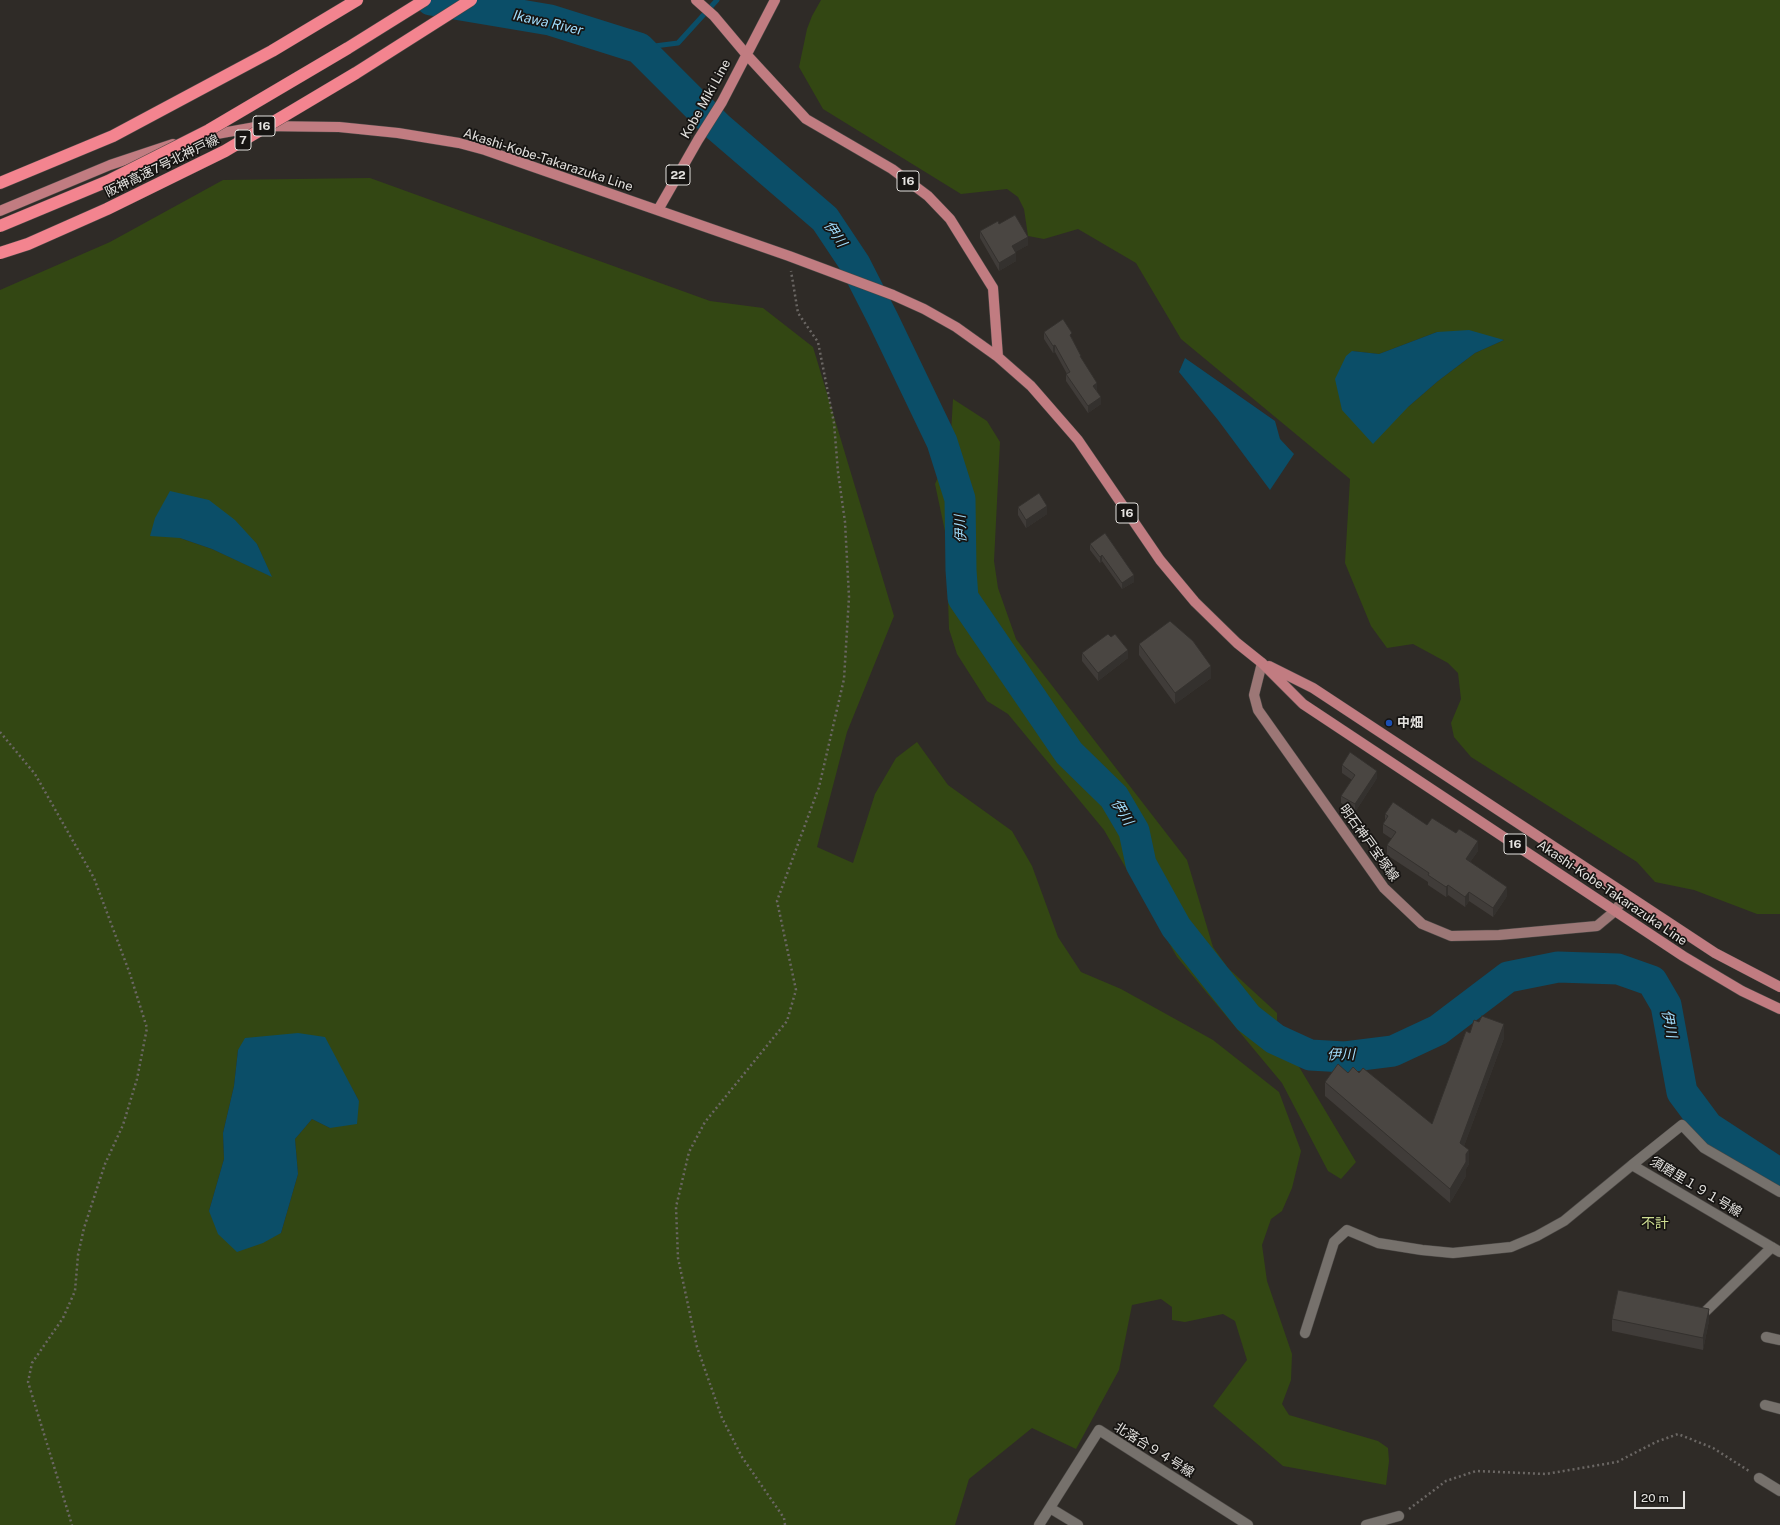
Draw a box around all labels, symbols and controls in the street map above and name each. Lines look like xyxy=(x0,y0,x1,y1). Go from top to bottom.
water label: Ikawa River xyxy=(511,7,585,39)
street label: Kobe Miki Line xyxy=(678,57,734,141)
road number: 16 xyxy=(253,116,275,136)
street label: Akashi-Kobe-Takarazuka Line xyxy=(461,125,635,195)
road number: 7 xyxy=(235,130,251,150)
street label: 阪神高速7号北神戸線 xyxy=(102,132,222,200)
road number: 22 xyxy=(666,165,690,185)
road number: 16 xyxy=(897,171,919,191)
water label: 伊川 xyxy=(820,218,850,250)
road number: 16 xyxy=(1116,503,1138,523)
water label: 伊川 xyxy=(952,515,970,543)
place label: 中畑 xyxy=(1397,715,1423,731)
marker: 中畑 xyxy=(1384,718,1394,728)
water label: 伊川 xyxy=(1107,796,1137,828)
street label: 明石神戸宝塚線 xyxy=(1336,802,1402,884)
road number: 16 xyxy=(1504,834,1526,854)
street label: Akashi-Kobe-Takarazuka Line xyxy=(1534,837,1690,949)
water label: 伊川 xyxy=(1658,1009,1680,1039)
water label: 伊川 xyxy=(1327,1046,1355,1064)
street label: 須磨里１９１号線 xyxy=(1647,1154,1745,1220)
district label: 不計 xyxy=(1641,1216,1669,1232)
street label: 北落合９４号線 xyxy=(1111,1419,1197,1481)
scale bar xyxy=(1636,1483,1687,1509)
text: 20 m xyxy=(1641,1491,1669,1505)

